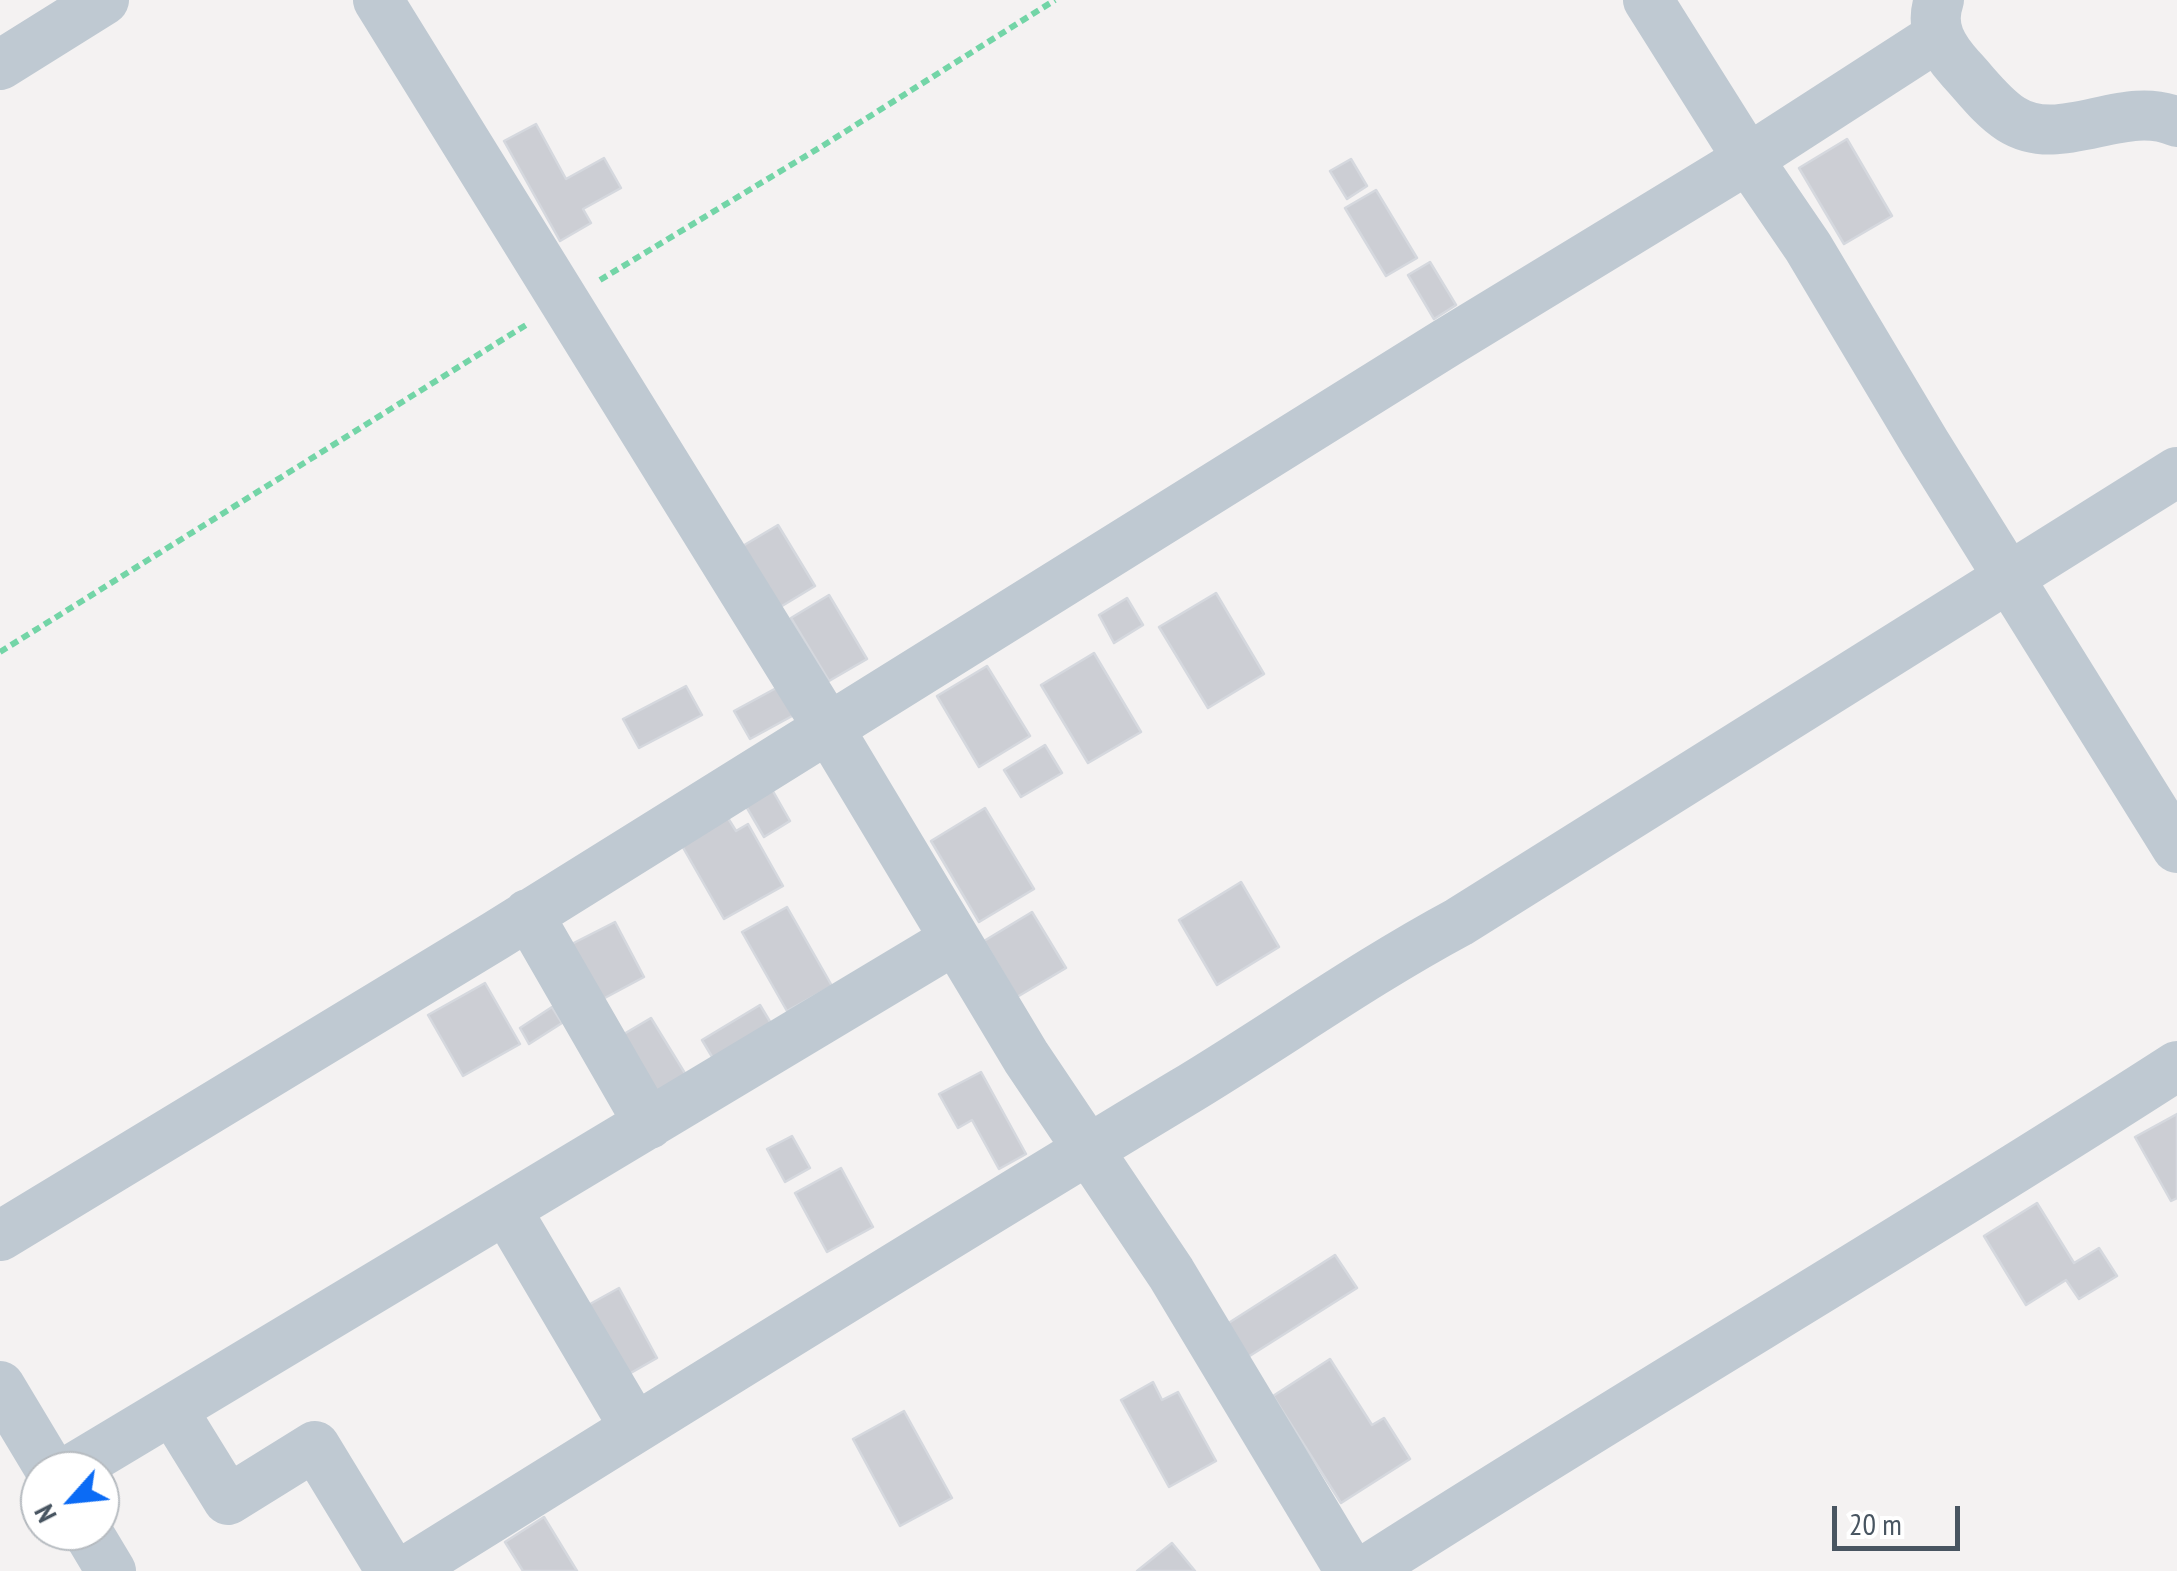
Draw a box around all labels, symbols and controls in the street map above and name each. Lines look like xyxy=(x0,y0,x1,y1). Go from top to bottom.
north arrow xyxy=(20,1451,120,1551)
scale bar xyxy=(1837,1486,1964,1548)
text: N xyxy=(25,1499,65,1529)
text: 20 m xyxy=(1849,1504,1902,1543)

